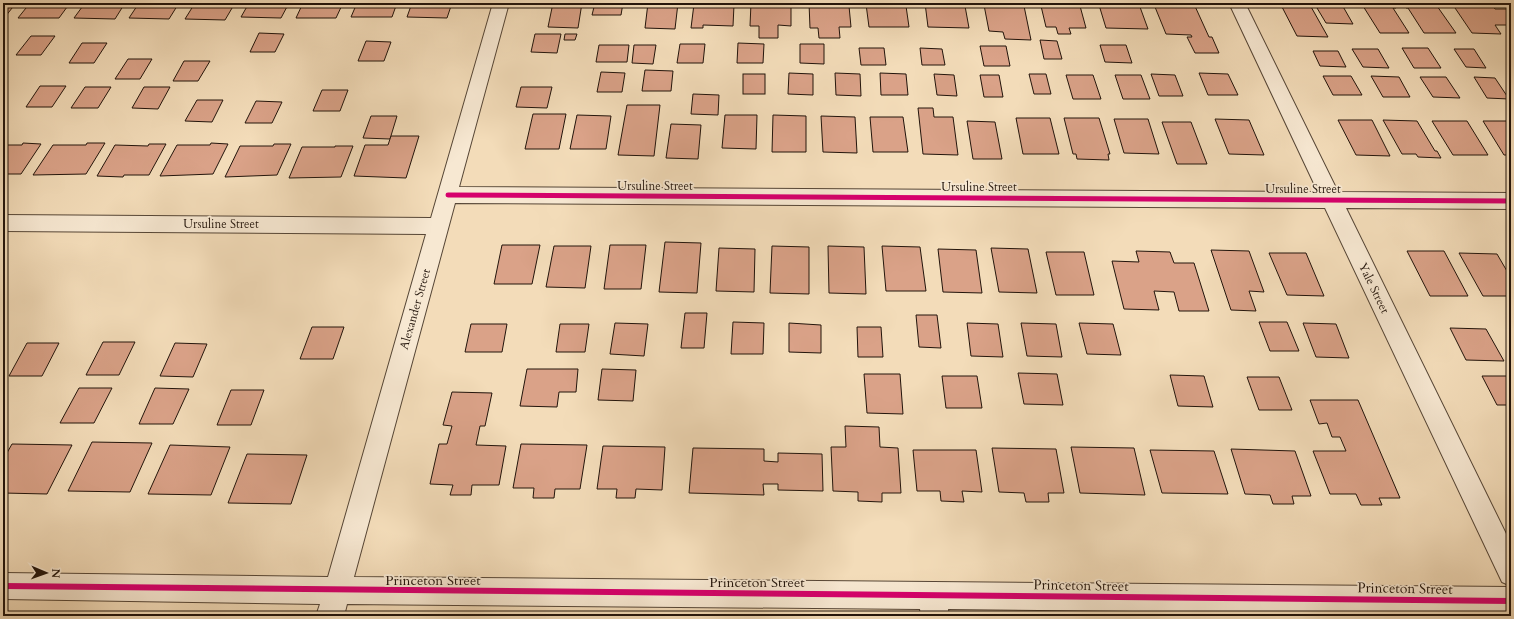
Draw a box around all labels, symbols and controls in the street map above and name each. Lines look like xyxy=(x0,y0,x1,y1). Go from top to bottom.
street label: Ursuline Street xyxy=(617,178,693,194)
street label: Ursuline Street xyxy=(941,179,1017,195)
street label: Ursuline Street xyxy=(1265,181,1341,197)
street label: Ursuline Street xyxy=(183,216,259,232)
street label: Yale Street xyxy=(1355,260,1393,316)
street label: Alexander Street xyxy=(396,267,434,351)
north arrow xyxy=(26,553,66,593)
text: N xyxy=(48,568,63,579)
street label: Princeton Street xyxy=(385,571,481,590)
street label: Princeton Street xyxy=(709,573,805,592)
street label: Princeton Street xyxy=(1033,575,1129,596)
street label: Princeton Street xyxy=(1357,578,1453,599)

